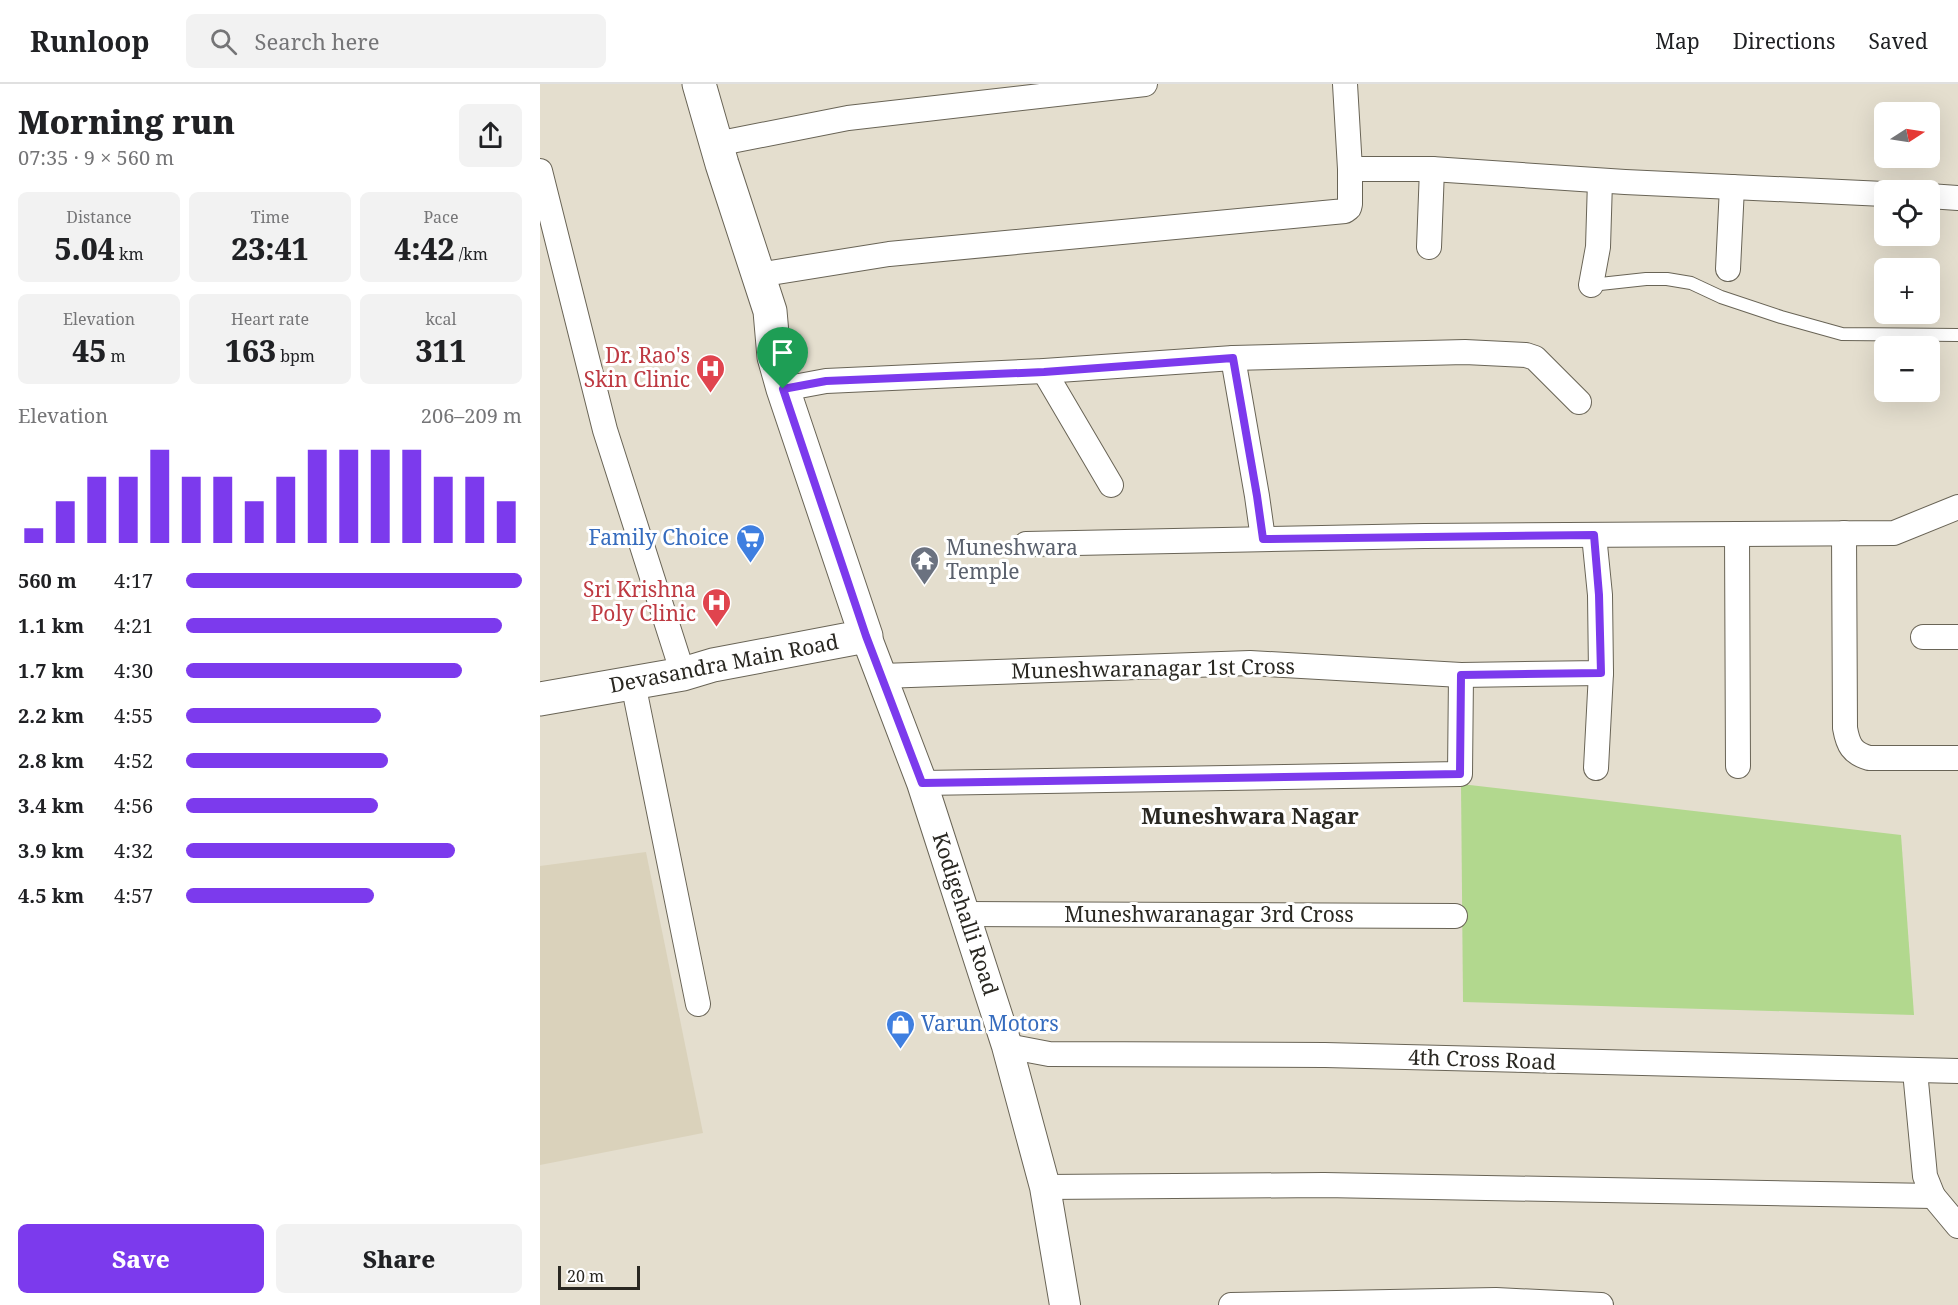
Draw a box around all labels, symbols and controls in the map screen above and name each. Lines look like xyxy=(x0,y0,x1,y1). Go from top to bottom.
search box xyxy=(186,14,606,68)
text: Runloop xyxy=(30,22,150,60)
icon: search xyxy=(207,25,240,58)
text: Search here xyxy=(255,26,379,56)
text: Map xyxy=(1655,27,1700,55)
text: Directions xyxy=(1733,27,1835,55)
text: Saved xyxy=(1868,27,1928,55)
text: Morning run xyxy=(18,99,235,144)
north arrow xyxy=(1874,102,1940,168)
map controls xyxy=(1874,102,1940,402)
button: share xyxy=(459,104,522,167)
text: 07:35 · 9 × 560 m xyxy=(18,144,174,171)
button: locate xyxy=(1874,180,1940,246)
text: Distance xyxy=(66,206,132,228)
text: Time xyxy=(251,206,289,228)
text: Pace xyxy=(423,206,459,228)
text: 5.04 xyxy=(54,228,115,269)
text: 23:41 xyxy=(231,228,309,269)
text: 4:42 xyxy=(394,228,455,269)
text: km xyxy=(115,243,144,265)
text: /km xyxy=(455,243,488,265)
button: + xyxy=(1874,258,1940,324)
text: Elevation xyxy=(63,308,135,330)
text: Heart rate xyxy=(231,308,309,330)
text: kcal xyxy=(426,308,456,330)
pin xyxy=(757,327,808,389)
text: 45 xyxy=(72,330,106,371)
text: 163 xyxy=(225,330,276,371)
text: 311 xyxy=(415,330,467,371)
icon: arrive xyxy=(766,336,799,369)
button: − xyxy=(1874,336,1940,402)
place label: Dr. Rao's Skin Clinic xyxy=(584,341,690,393)
text: m xyxy=(106,345,126,367)
text: bpm xyxy=(276,345,315,367)
hospital icon: Dr. Rao's Skin Clinic xyxy=(695,352,727,394)
text: Elevation xyxy=(18,402,108,429)
text: 206–209 m xyxy=(421,402,522,429)
supermarket icon: Family Choice xyxy=(734,522,766,564)
place label: Family Choice xyxy=(589,523,729,551)
place label: Muneshwara Temple xyxy=(946,533,1078,585)
temple icon: Muneshwara Temple xyxy=(909,544,941,586)
text: 560 m xyxy=(18,567,77,594)
text: 4:17 xyxy=(114,567,153,594)
place label: Sri Krishna Poly Clinic xyxy=(583,575,696,627)
hospital icon: Sri Krishna Poly Clinic xyxy=(701,586,733,628)
text: 1.1 km xyxy=(18,612,84,639)
text: 4:21 xyxy=(114,612,153,639)
street label: Devasandra Main Road xyxy=(607,627,841,699)
street label: Muneshwaranagar 1st Cross xyxy=(1011,652,1295,684)
text: 1.7 km xyxy=(18,657,84,684)
text: 4:30 xyxy=(114,657,153,684)
text: 2.2 km xyxy=(18,702,84,729)
text: 4:55 xyxy=(114,702,153,729)
text: 2.8 km xyxy=(18,747,84,774)
text: 4:52 xyxy=(114,747,153,774)
text: 3.4 km xyxy=(18,792,84,819)
text: 4:56 xyxy=(114,792,153,819)
district label: Muneshwara Nagar xyxy=(1141,800,1359,830)
street label: Kodigehalli Road xyxy=(926,829,1005,999)
text: 3.9 km xyxy=(18,837,84,864)
text: 4:32 xyxy=(114,837,153,864)
text: 4.5 km xyxy=(18,882,84,909)
text: 4:57 xyxy=(114,882,153,909)
street label: Muneshwaranagar 3rd Cross xyxy=(1064,900,1354,928)
shop icon: Varun Motors xyxy=(884,1008,916,1050)
place label: Varun Motors xyxy=(921,1009,1059,1037)
street label: 4th Cross Road xyxy=(1408,1042,1557,1076)
button: Save xyxy=(18,1224,264,1293)
button: Share xyxy=(276,1224,522,1293)
scale bar xyxy=(558,1263,640,1290)
text: 20 m xyxy=(567,1265,604,1287)

